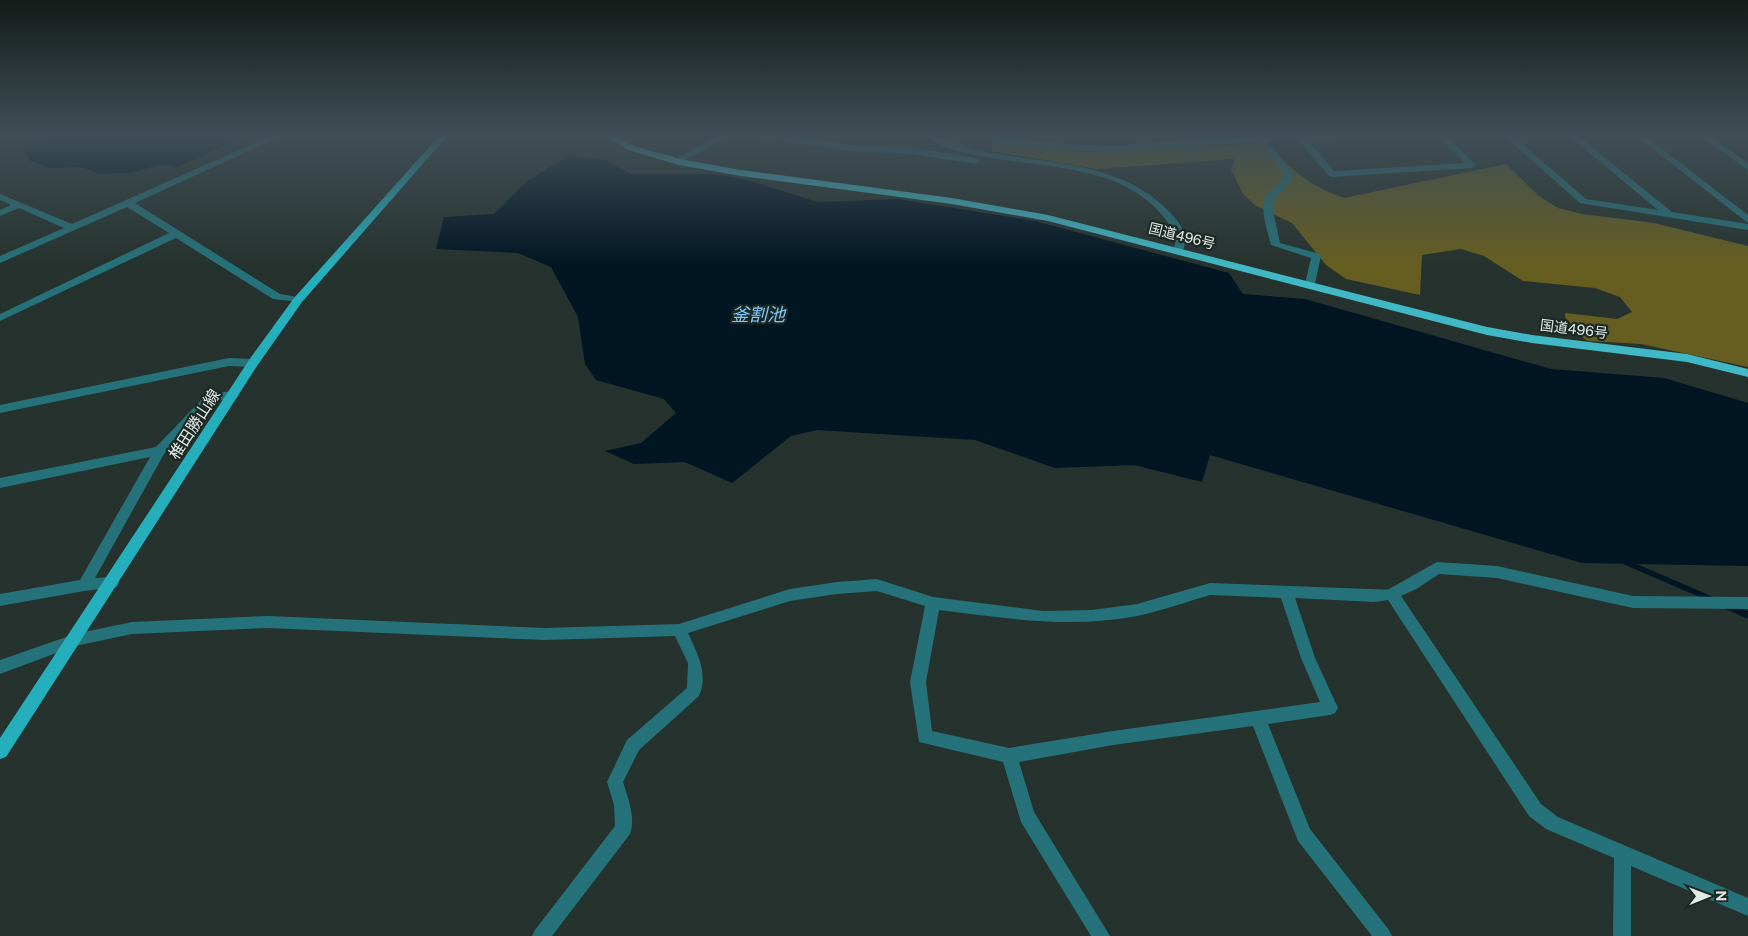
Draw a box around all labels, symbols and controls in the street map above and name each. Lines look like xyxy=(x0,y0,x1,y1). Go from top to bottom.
street label: 国道496号 xyxy=(1147,220,1217,252)
water label: 釜割池 xyxy=(731,304,787,325)
street label: 国道496号 xyxy=(1539,317,1609,341)
street label: 椎田勝山線 xyxy=(165,386,224,463)
north arrow xyxy=(1683,871,1733,921)
text: N xyxy=(1713,890,1729,901)

